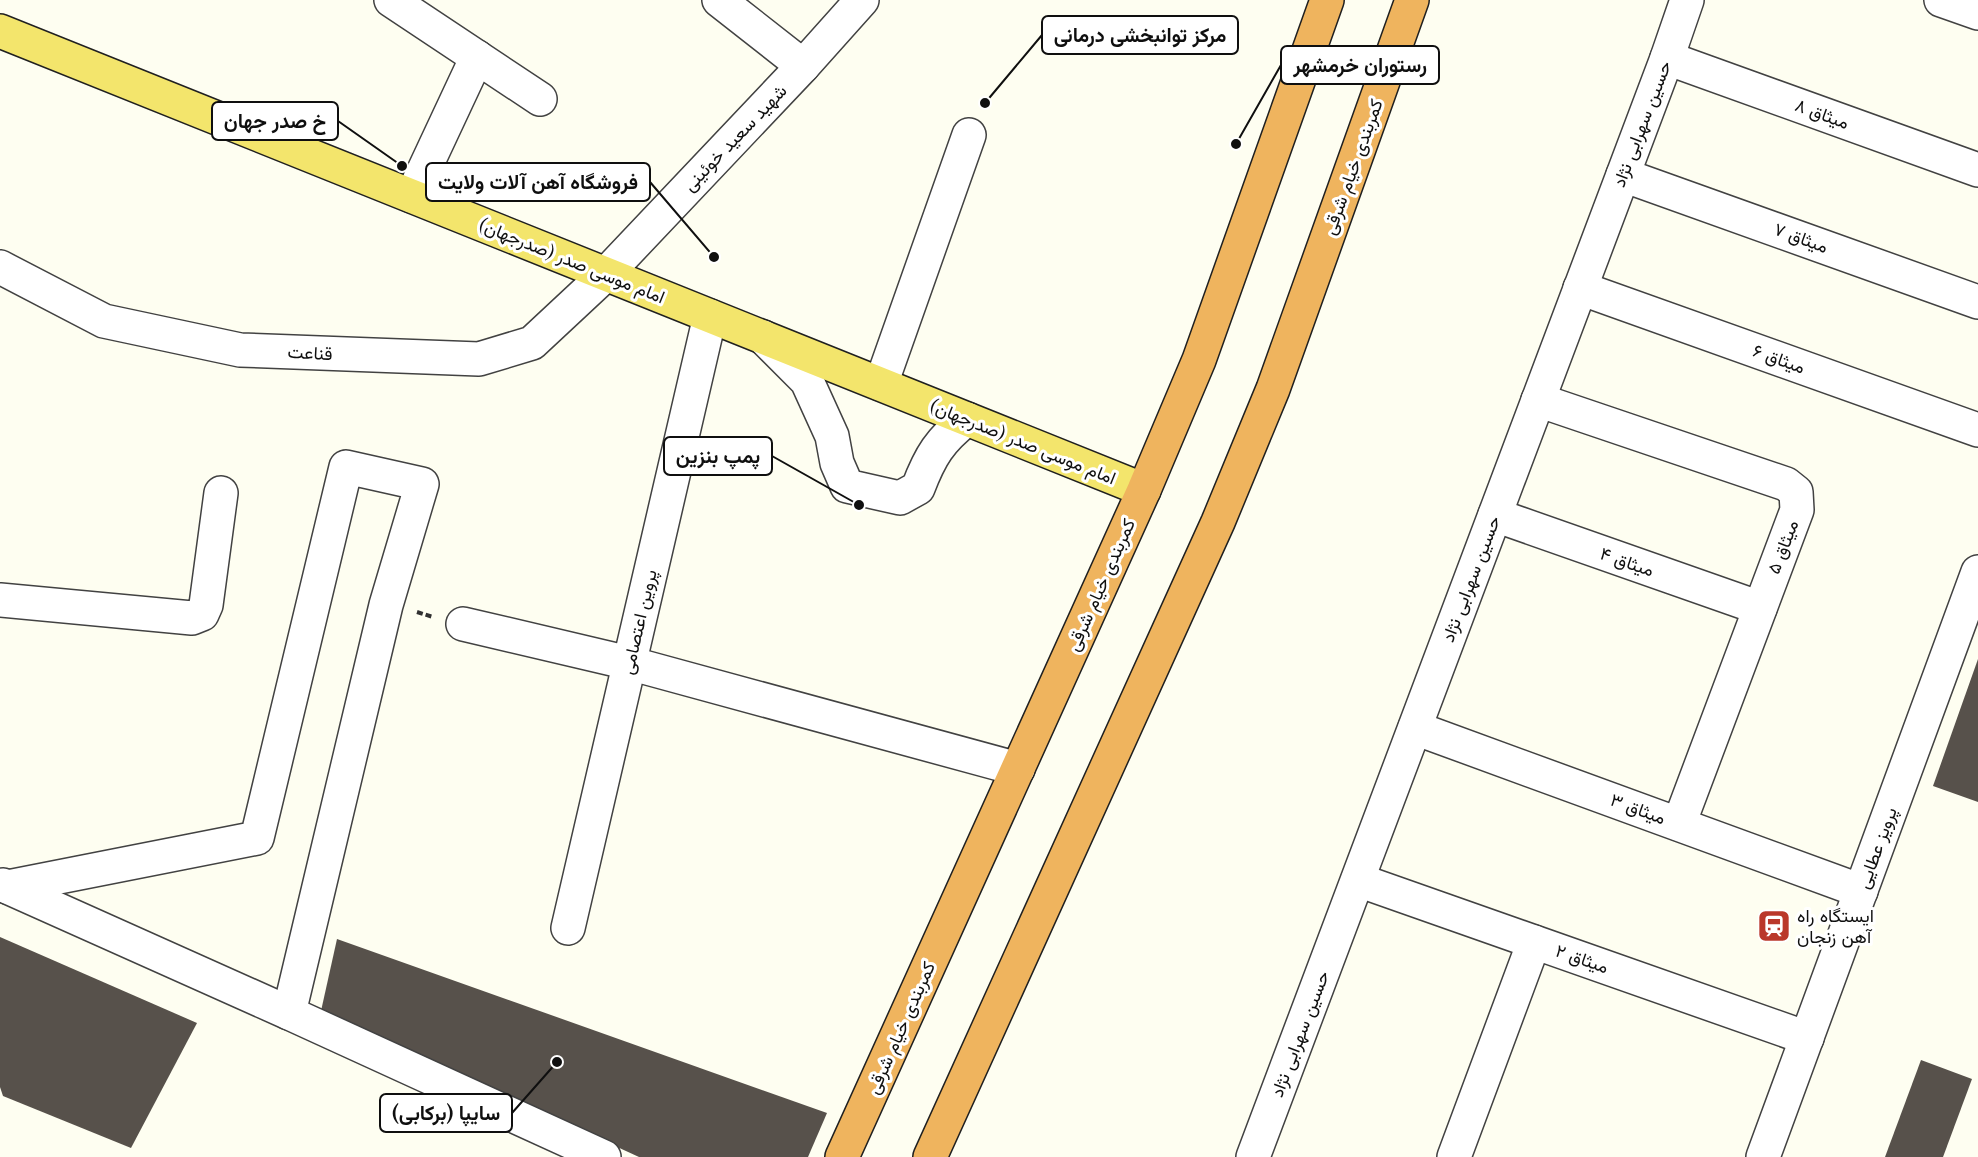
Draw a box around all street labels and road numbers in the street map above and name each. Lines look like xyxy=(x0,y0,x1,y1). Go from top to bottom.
street label: حسین سهرابی نژاد xyxy=(1608,58,1676,190)
street label: شهید سعید خوئینی xyxy=(678,80,792,196)
street label: میثاق ۸ xyxy=(1792,94,1852,134)
street label: کمربندی خیام شرقی xyxy=(1318,96,1389,238)
street label: (صدرجهان) امام موسی صدر xyxy=(476,214,668,309)
street label: میثاق ۷ xyxy=(1771,218,1831,258)
street label: میثاق ۶ xyxy=(1750,339,1808,379)
street label: قناعت xyxy=(287,341,333,365)
street label: (صدرجهان) امام موسی صدر xyxy=(927,395,1119,490)
street label: حسین سهرابی نژاد xyxy=(1437,513,1505,645)
street label: کمربندی خیام شرقی xyxy=(1062,515,1141,655)
street label: میثاق ۵ xyxy=(1763,517,1803,577)
street label: میثاق ۴ xyxy=(1597,543,1657,581)
street label: پروین اعتصامی xyxy=(616,567,663,677)
street label: میثاق ۳ xyxy=(1607,789,1669,829)
street label: پرویز عطایی xyxy=(1852,804,1903,892)
street label: میثاق ۲ xyxy=(1553,940,1611,978)
street label: کمربندی خیام شرقی xyxy=(862,958,941,1098)
street label: حسین سهرابی نژاد xyxy=(1266,968,1334,1100)

